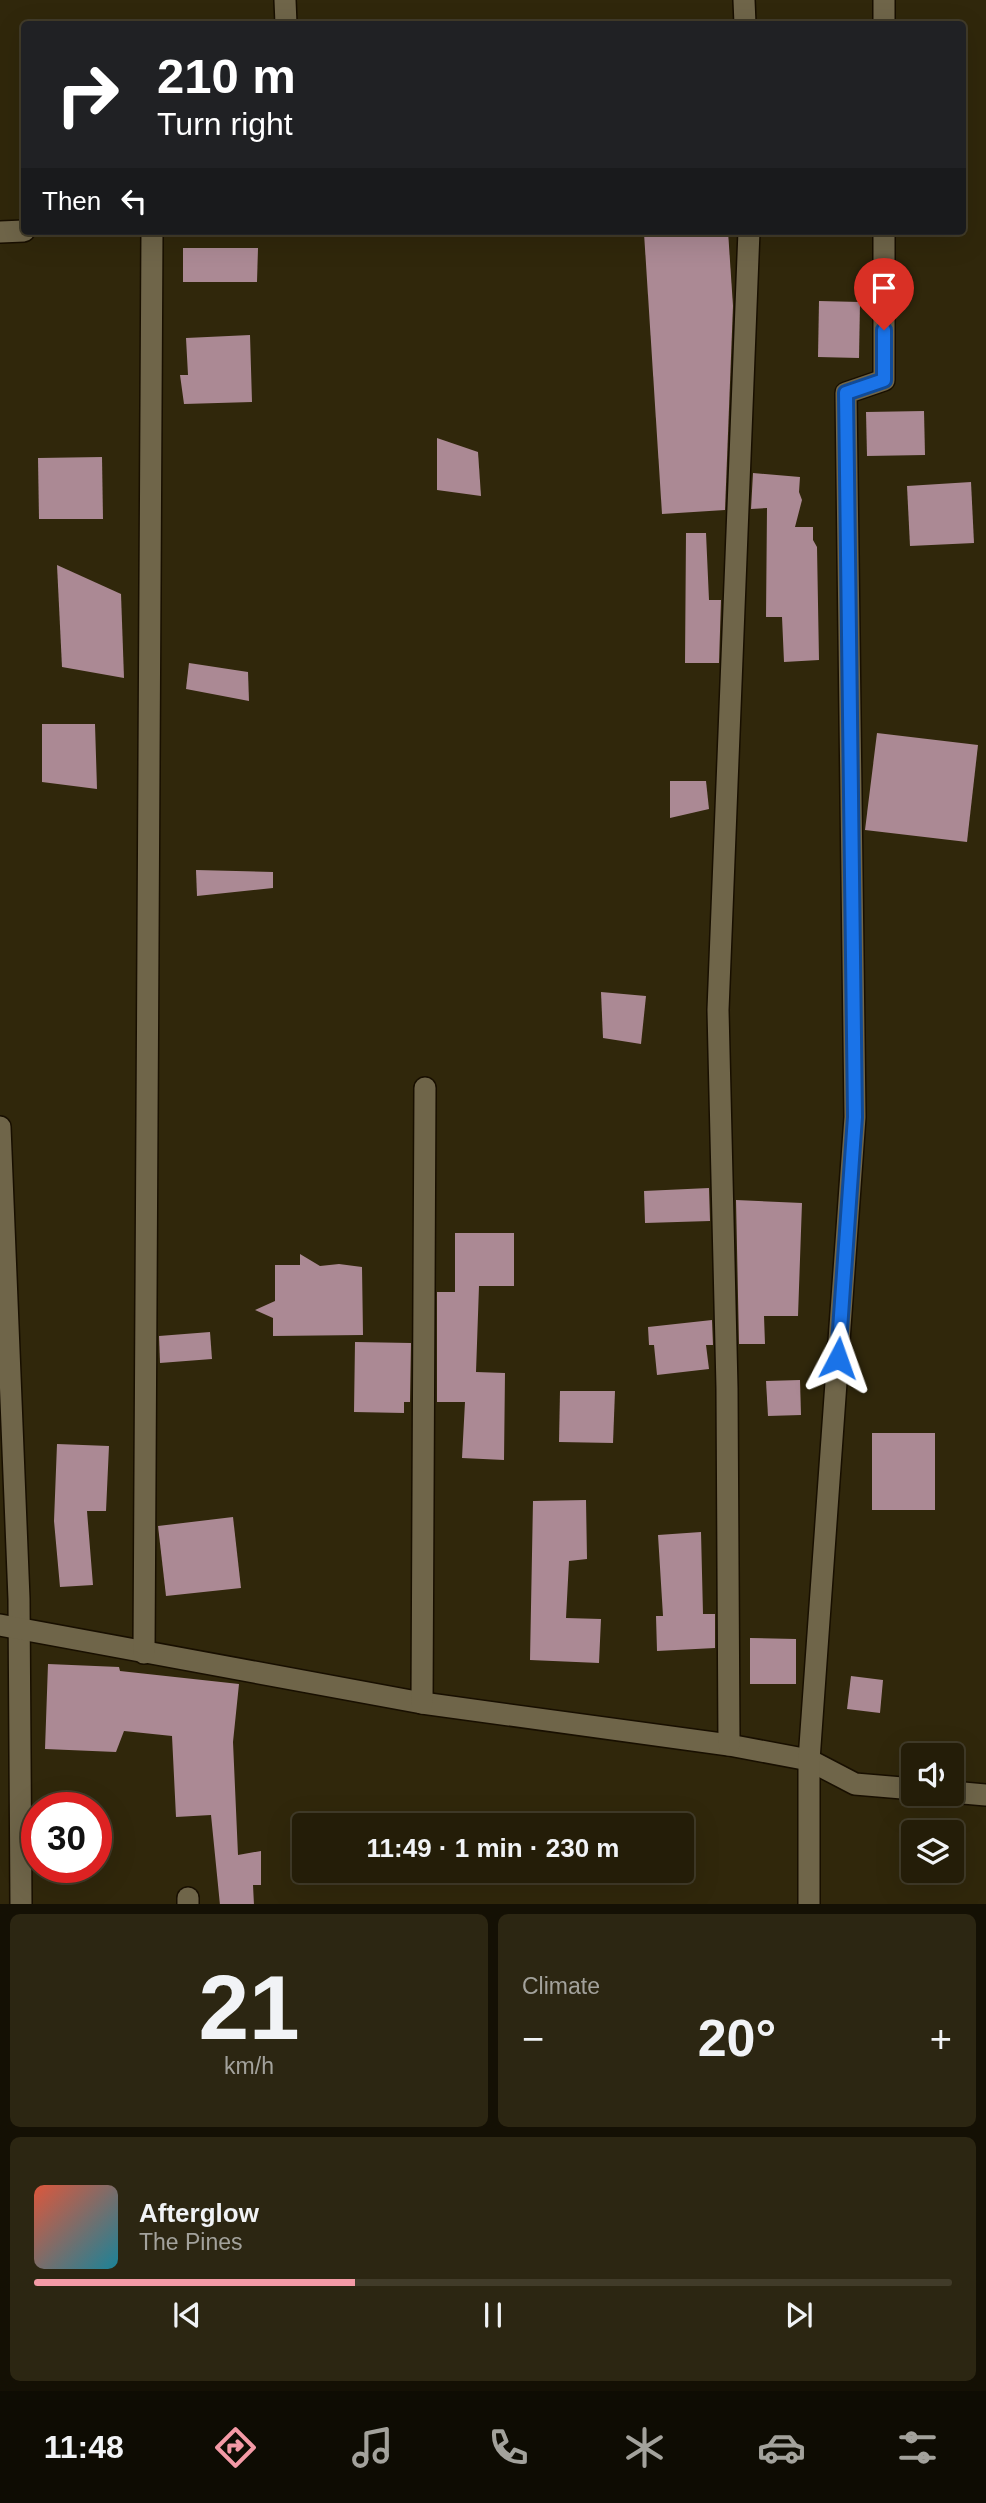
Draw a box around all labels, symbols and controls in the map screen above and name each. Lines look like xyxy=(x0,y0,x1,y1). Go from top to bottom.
icon: right xyxy=(42,49,133,140)
text: 210 m xyxy=(157,49,296,103)
text: Turn right xyxy=(157,106,293,142)
icon: left xyxy=(115,182,153,220)
text: Then xyxy=(42,186,101,216)
pin xyxy=(854,258,914,330)
icon: arrive xyxy=(865,269,903,307)
position arrow xyxy=(801,1321,875,1395)
map controls xyxy=(901,1743,964,1883)
button: sound xyxy=(901,1743,964,1806)
speed limit sign: 30 xyxy=(21,1792,112,1883)
button: layers xyxy=(901,1820,964,1883)
text: 11:49 · 1 min · 230 m xyxy=(367,1833,619,1863)
text: 21 xyxy=(198,1957,300,2058)
text: Climate xyxy=(522,1973,600,1999)
text: 20° xyxy=(698,2009,776,2067)
text: − xyxy=(522,2018,544,2060)
text: + xyxy=(930,2018,952,2060)
text: km/h xyxy=(224,2053,274,2079)
text: Afterglow xyxy=(139,2198,259,2228)
text: The Pines xyxy=(139,2229,243,2255)
icon: previous xyxy=(168,2296,206,2334)
icon: pause xyxy=(474,2296,512,2334)
icon: next xyxy=(780,2296,818,2334)
icon: directions xyxy=(211,2423,260,2472)
icon: music xyxy=(348,2423,397,2472)
icon: phone xyxy=(484,2423,533,2472)
icon: climate xyxy=(620,2423,669,2472)
icon: car xyxy=(757,2423,806,2472)
icon: filters xyxy=(893,2423,942,2472)
text: 11:48 xyxy=(44,2429,124,2465)

